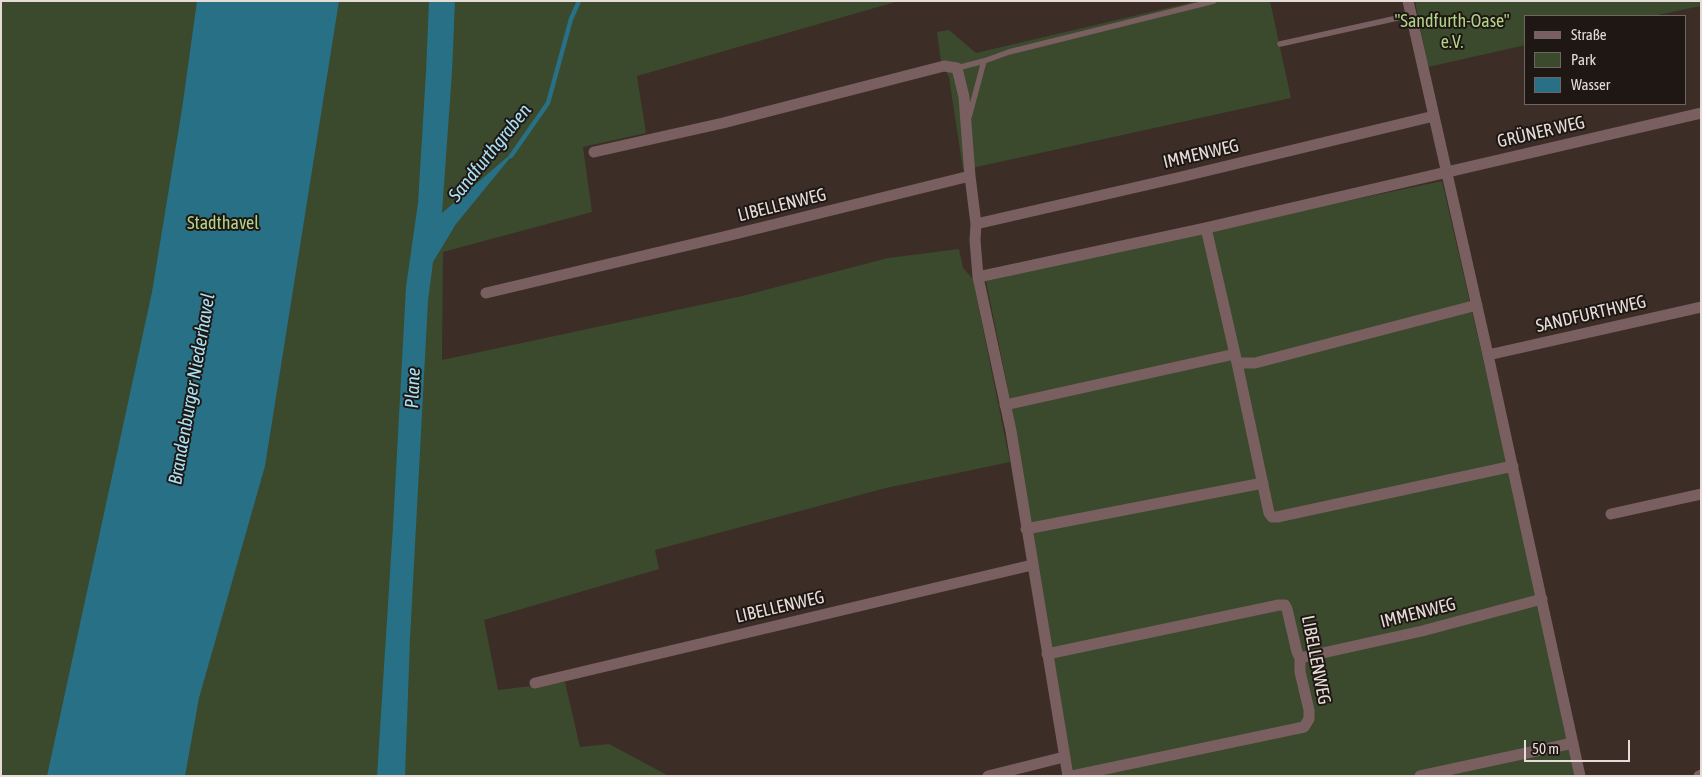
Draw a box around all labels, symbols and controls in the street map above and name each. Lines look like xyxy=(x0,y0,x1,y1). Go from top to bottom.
park label: "Sandfurth-Oase" e.V. xyxy=(1394,10,1510,52)
legend xyxy=(1524,15,1687,105)
text: Straße xyxy=(1571,26,1607,43)
text: Park xyxy=(1571,51,1596,68)
text: Wasser xyxy=(1571,76,1610,93)
water label: Sandfurthgraben xyxy=(444,99,536,207)
street label: GRÜNER WEG xyxy=(1495,111,1587,153)
street label: IMMENWEG xyxy=(1161,135,1241,173)
street label: LIBELLENWEG xyxy=(736,184,828,226)
park label: Stadthavel xyxy=(187,212,259,234)
street label: SANDFURTHWEG xyxy=(1534,291,1648,337)
water label: Brandenburger Niederhavel xyxy=(164,292,220,486)
water label: Plane xyxy=(401,367,425,409)
street label: LIBELLENWEG xyxy=(734,586,826,628)
street label: IMMENWEG xyxy=(1378,593,1458,633)
street label: LIBELLENWEG xyxy=(1297,614,1335,706)
scale bar xyxy=(1527,730,1633,762)
text: 50 m xyxy=(1532,740,1559,757)

